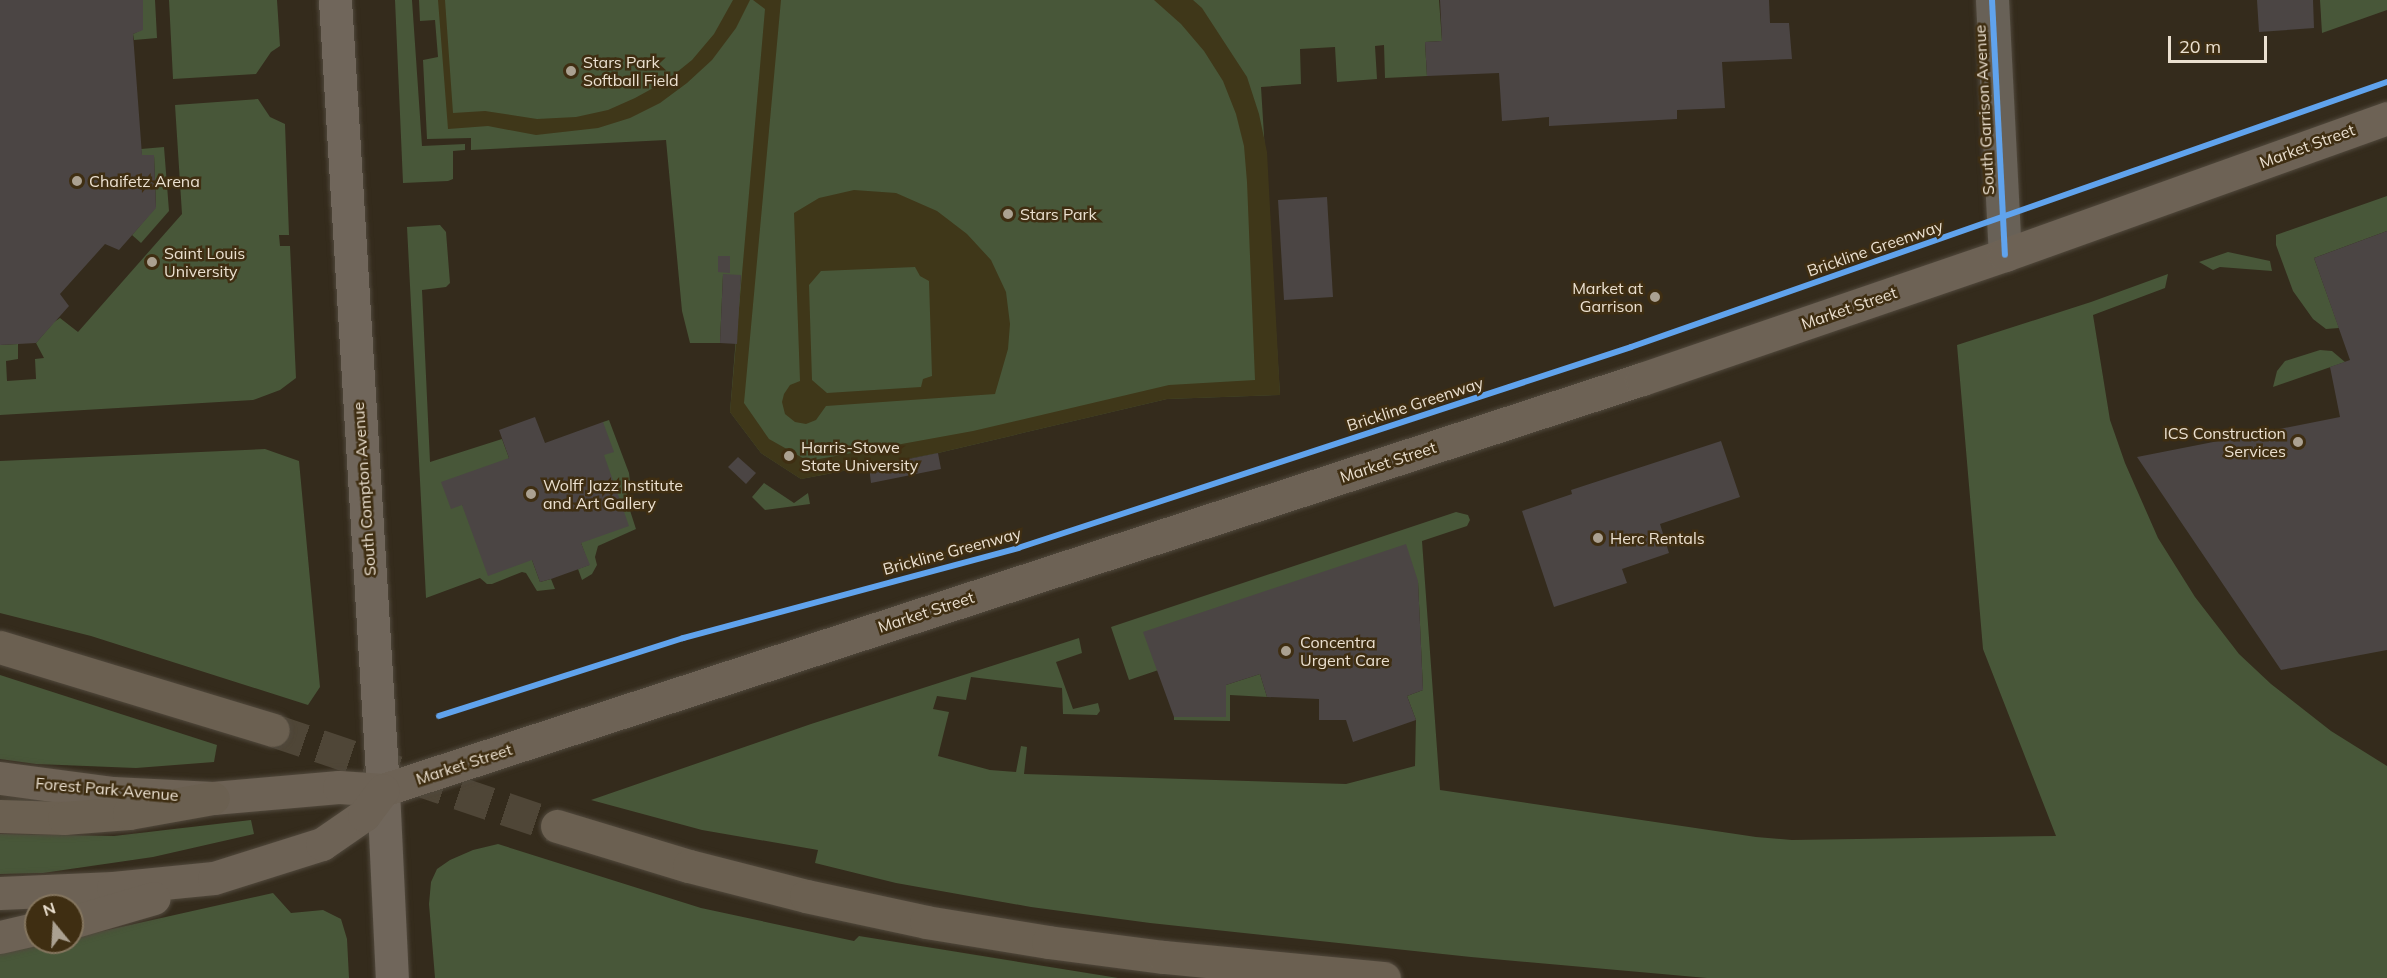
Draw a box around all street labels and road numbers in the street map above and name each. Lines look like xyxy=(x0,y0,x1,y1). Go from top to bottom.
street label: South Garrison Avenue xyxy=(1970,24,1998,196)
street label: Market Street xyxy=(2257,120,2357,172)
street label: Brickline Greenway xyxy=(1805,216,1945,280)
street label: Market Street xyxy=(1799,283,1899,333)
street label: Brickline Greenway xyxy=(1344,373,1486,435)
street label: South Compton Avenue xyxy=(348,401,380,577)
street label: Market Street xyxy=(1338,437,1438,487)
street label: Brickline Greenway xyxy=(881,523,1023,579)
street label: Market Street xyxy=(876,587,976,637)
street label: Market Street xyxy=(414,739,514,789)
street label: Forest Park Avenue xyxy=(35,773,179,805)

